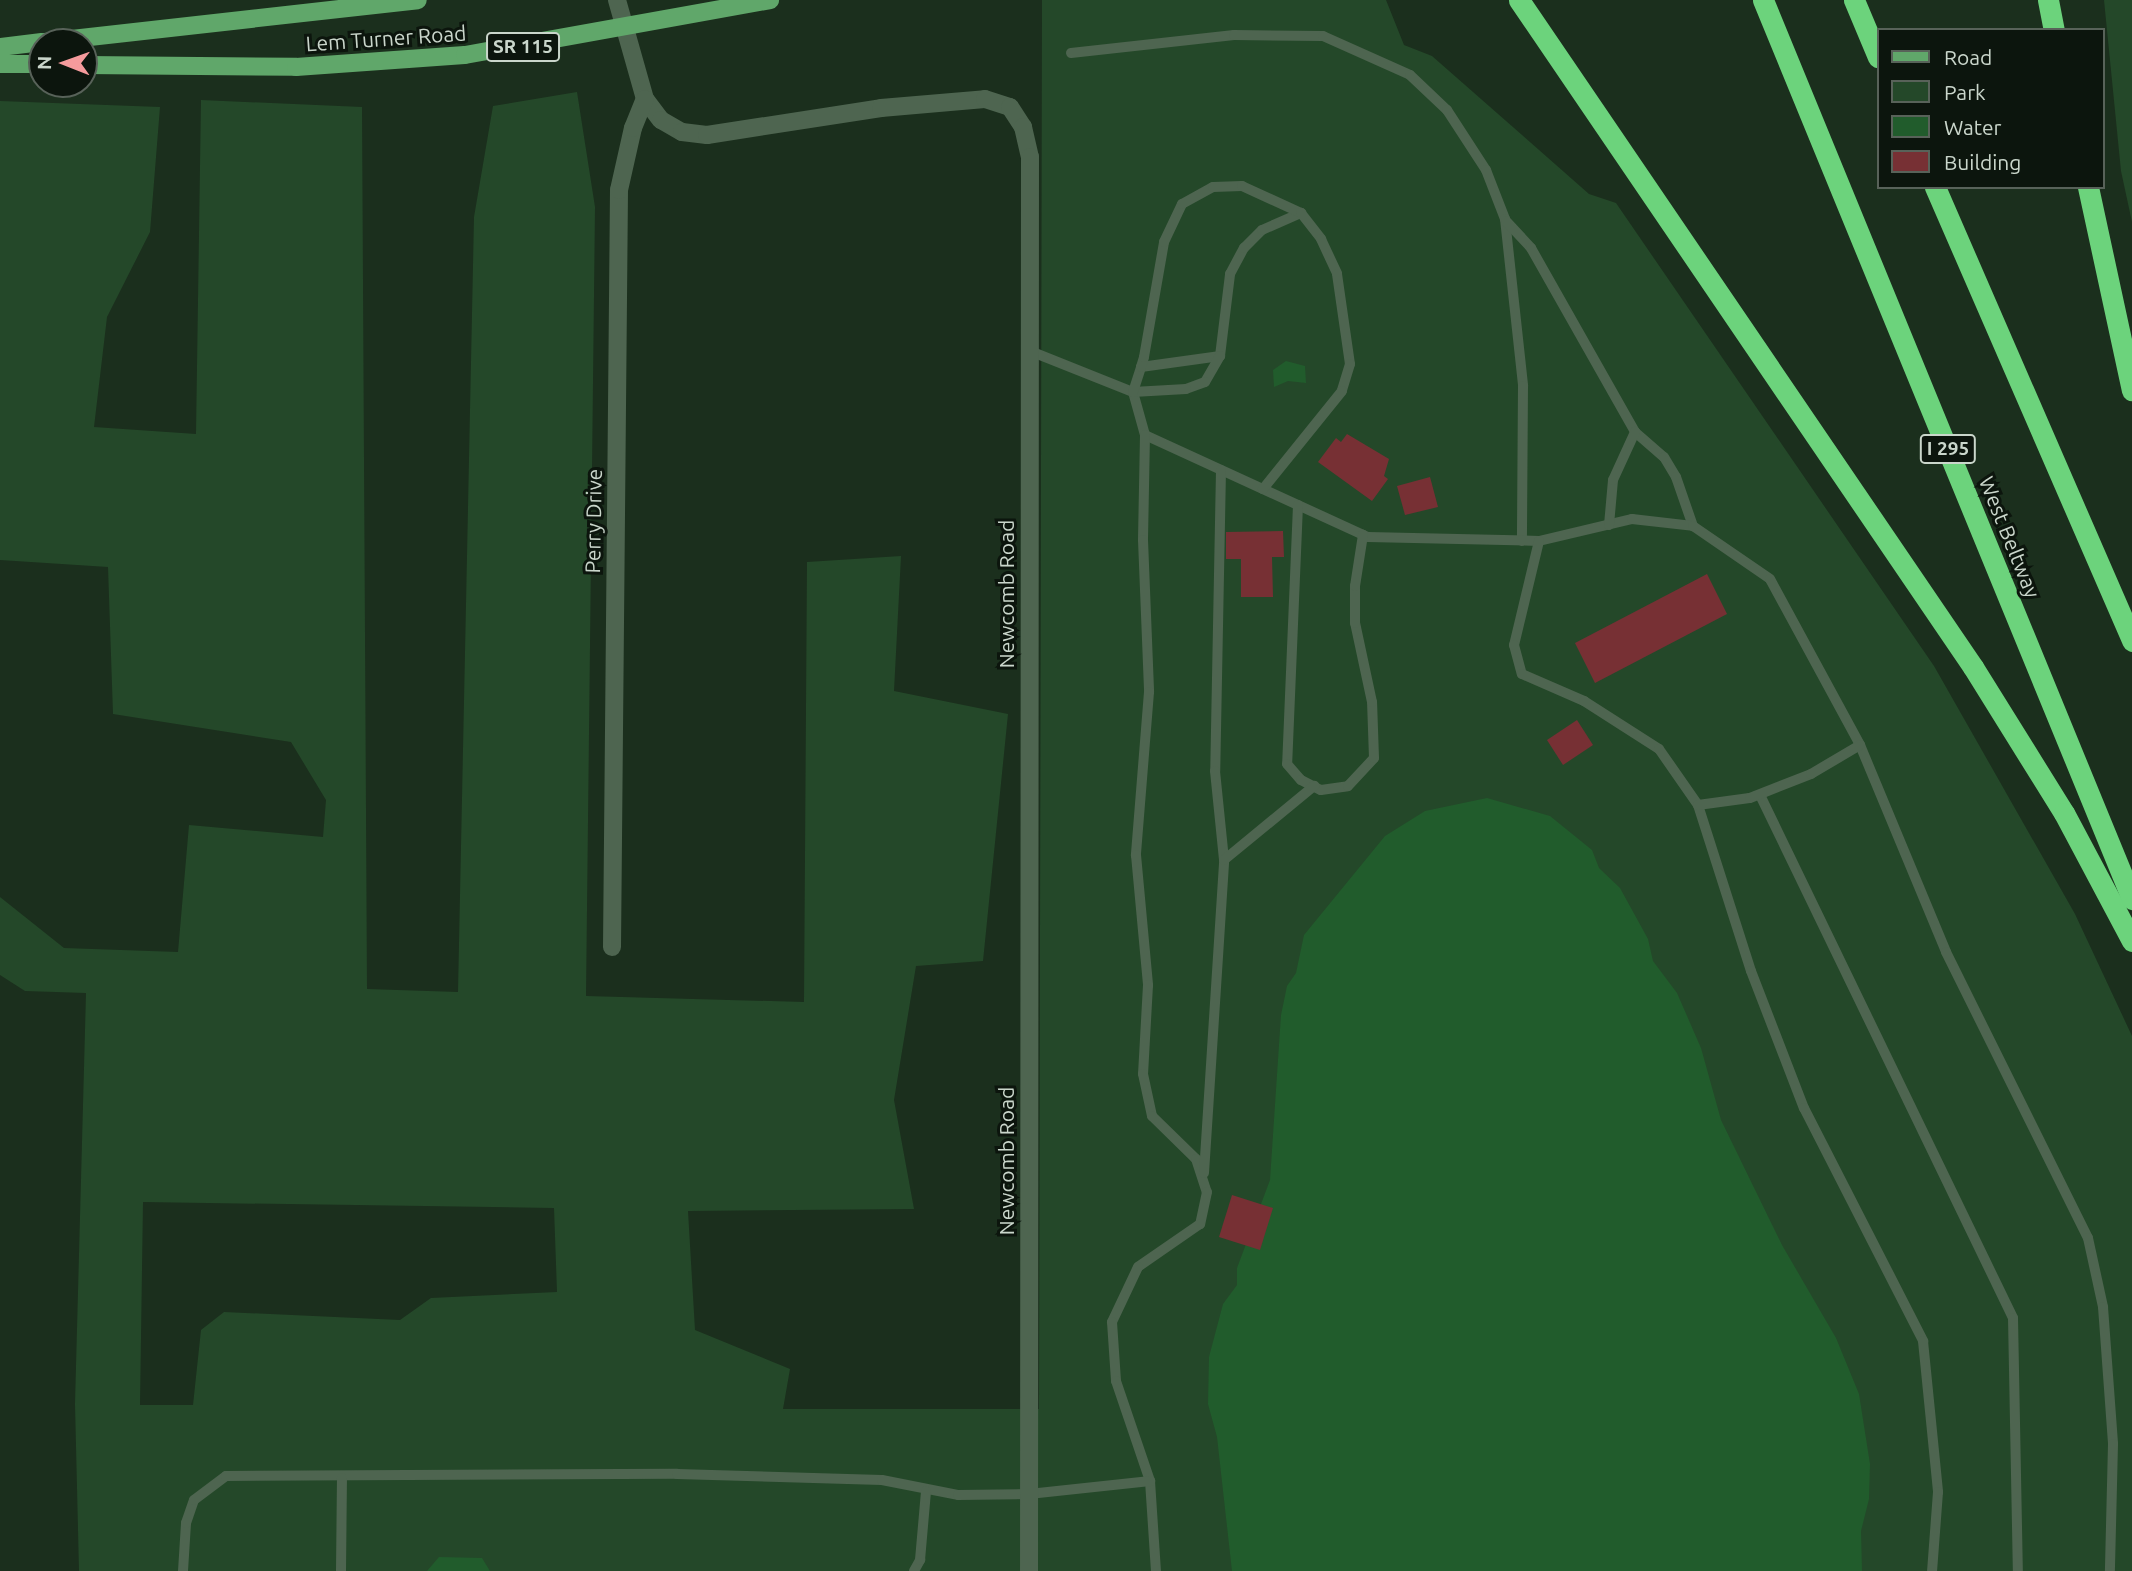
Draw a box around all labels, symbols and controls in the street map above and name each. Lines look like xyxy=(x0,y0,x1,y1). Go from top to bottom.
street label: Lem Turner Road xyxy=(305,20,467,56)
north arrow xyxy=(28,28,98,98)
legend xyxy=(1876,28,2104,189)
road number: SR 115 xyxy=(484,32,562,62)
text: Road xyxy=(1944,45,1992,69)
text: N xyxy=(33,55,55,70)
text: Park xyxy=(1944,80,1986,104)
text: Water xyxy=(1944,115,2002,139)
text: Building xyxy=(1944,150,2021,174)
road number: I 295 xyxy=(1918,433,1978,464)
street label: Perry Drive xyxy=(579,468,607,574)
street label: West Beltway xyxy=(1974,473,2046,601)
street label: Newcomb Road xyxy=(993,520,1019,668)
street label: Newcomb Road xyxy=(993,1087,1019,1235)

